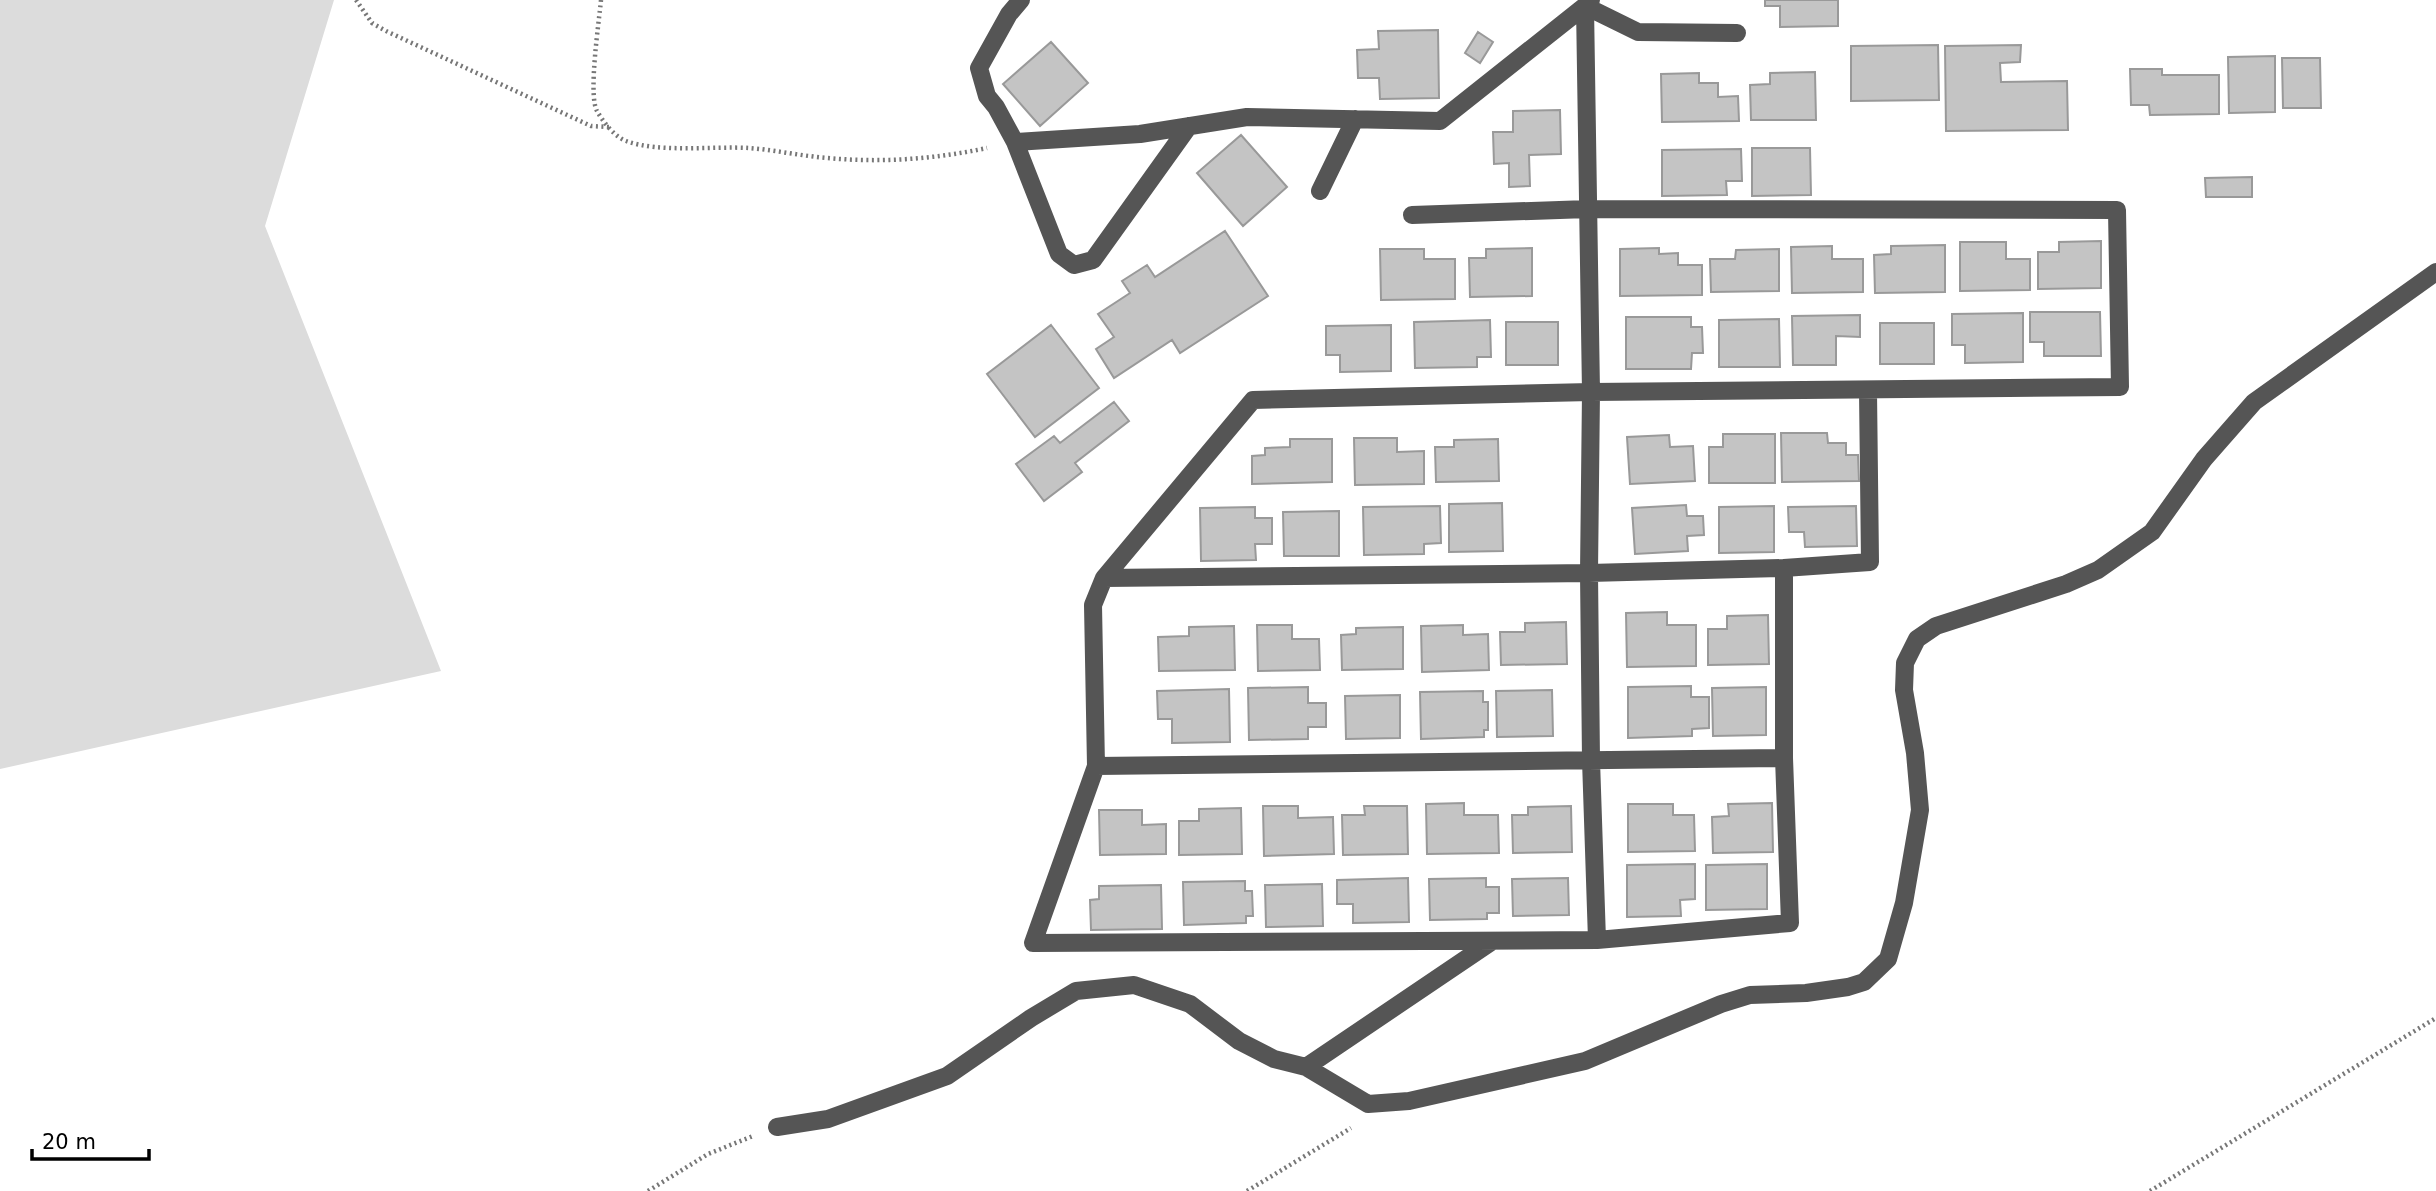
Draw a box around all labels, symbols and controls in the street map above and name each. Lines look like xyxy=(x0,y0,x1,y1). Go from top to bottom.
scale bar xyxy=(32,1118,149,1162)
text: 20 m xyxy=(42,1130,96,1154)

